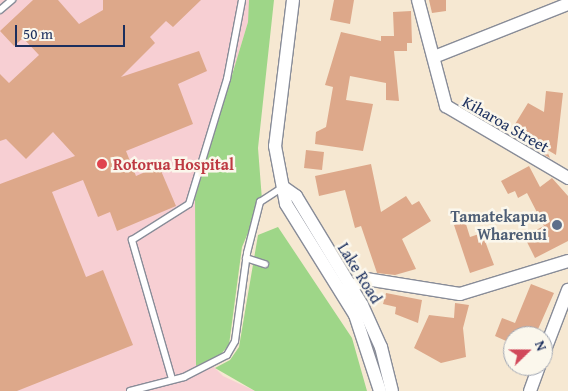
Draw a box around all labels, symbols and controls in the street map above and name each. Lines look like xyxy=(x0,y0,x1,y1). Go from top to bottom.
scale bar xyxy=(18,15,128,47)
text: 50 m xyxy=(23,23,53,44)
street label: Kiharoa Street xyxy=(459,92,553,156)
place label: Rotorua Hospital xyxy=(113,154,234,174)
marker: Rotorua Hospital xyxy=(95,157,109,171)
place label: Tamatekapua Wharenui xyxy=(450,206,547,244)
marker: Tamatekapua Wharenui xyxy=(551,219,563,231)
street label: Lake Road xyxy=(334,239,386,307)
north arrow xyxy=(503,326,553,376)
text: N xyxy=(530,338,552,354)

